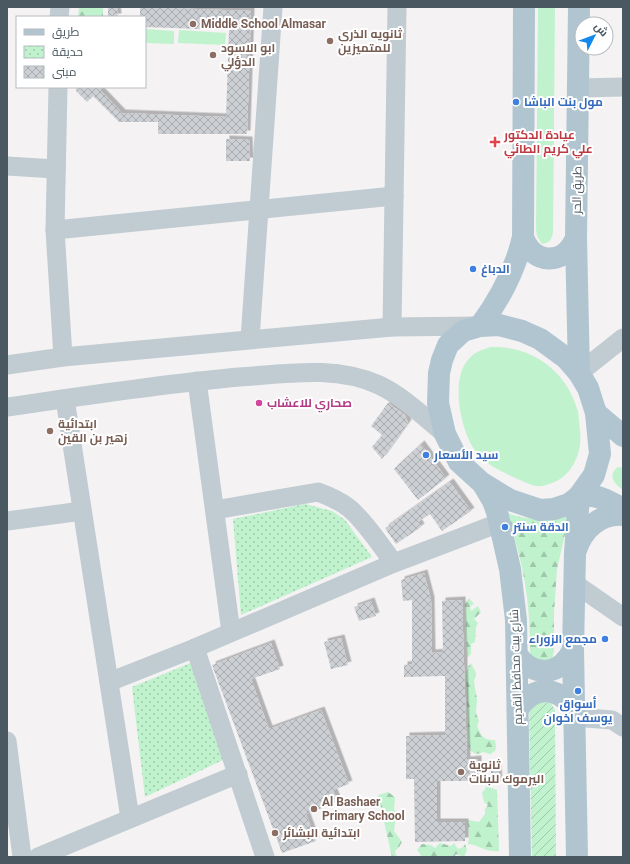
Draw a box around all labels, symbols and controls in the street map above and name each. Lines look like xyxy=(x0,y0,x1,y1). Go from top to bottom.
legend xyxy=(16,16,146,88)
north arrow xyxy=(574,16,614,56)
place label: Middle School Almasar xyxy=(201,17,327,31)
marker: Middle School Almasar xyxy=(188,19,198,29)
text: ش xyxy=(592,20,611,39)
text: طريق xyxy=(52,25,80,39)
place label: ثانويه الذرى للمتميزين xyxy=(338,27,402,56)
marker: ثانويه الذرى للمتميزين xyxy=(325,36,335,46)
place label: ابو الاسود الدؤلي xyxy=(221,41,275,72)
text: حديقة xyxy=(52,45,83,59)
marker: ابو الاسود الدؤلي xyxy=(208,50,218,60)
text: مبنى xyxy=(52,65,77,79)
place label: مول بنت الباشا xyxy=(524,95,603,110)
marker: مول بنت الباشا xyxy=(511,97,521,107)
place label: عيادة الدكتور علي كريم الطائي xyxy=(503,128,593,159)
marker: عيادة الدكتور علي كريم الطائي xyxy=(489,136,501,148)
street label: طريق الحر xyxy=(570,166,584,215)
place label: الدباغ xyxy=(481,262,510,278)
marker: الدباغ xyxy=(468,264,478,274)
place label: صحاري للاعشاب xyxy=(267,396,352,413)
marker: صحاري للاعشاب xyxy=(254,398,264,408)
place label: ابتدائية زهير بن القين xyxy=(58,417,128,446)
marker: ابتدائية زهير بن القين xyxy=(45,426,55,436)
place label: سيد الأسعار xyxy=(433,448,498,463)
marker: سيد الأسعار xyxy=(421,450,431,460)
place label: الدقة سنتر xyxy=(512,520,569,535)
marker: الدقة سنتر xyxy=(500,522,510,532)
street label: شارع بيت محافظ القديم xyxy=(507,609,526,725)
place label: مجمع الزوراء xyxy=(529,632,597,648)
marker: مجمع الزوراء xyxy=(600,634,610,644)
marker: أسواق يوسف اخوان xyxy=(573,686,583,696)
place label: أسواق يوسف اخوان xyxy=(544,696,613,726)
place label: ثانوية اليرموك للبنات xyxy=(469,758,544,787)
marker: ثانوية اليرموك للبنات xyxy=(456,767,466,777)
place label: Al Bashaer Primary School xyxy=(322,795,405,823)
marker: Al Bashaer Primary School xyxy=(309,804,319,814)
place label: ابتدائية البشائر xyxy=(282,826,360,841)
marker: ابتدائية البشائر xyxy=(270,828,280,838)

